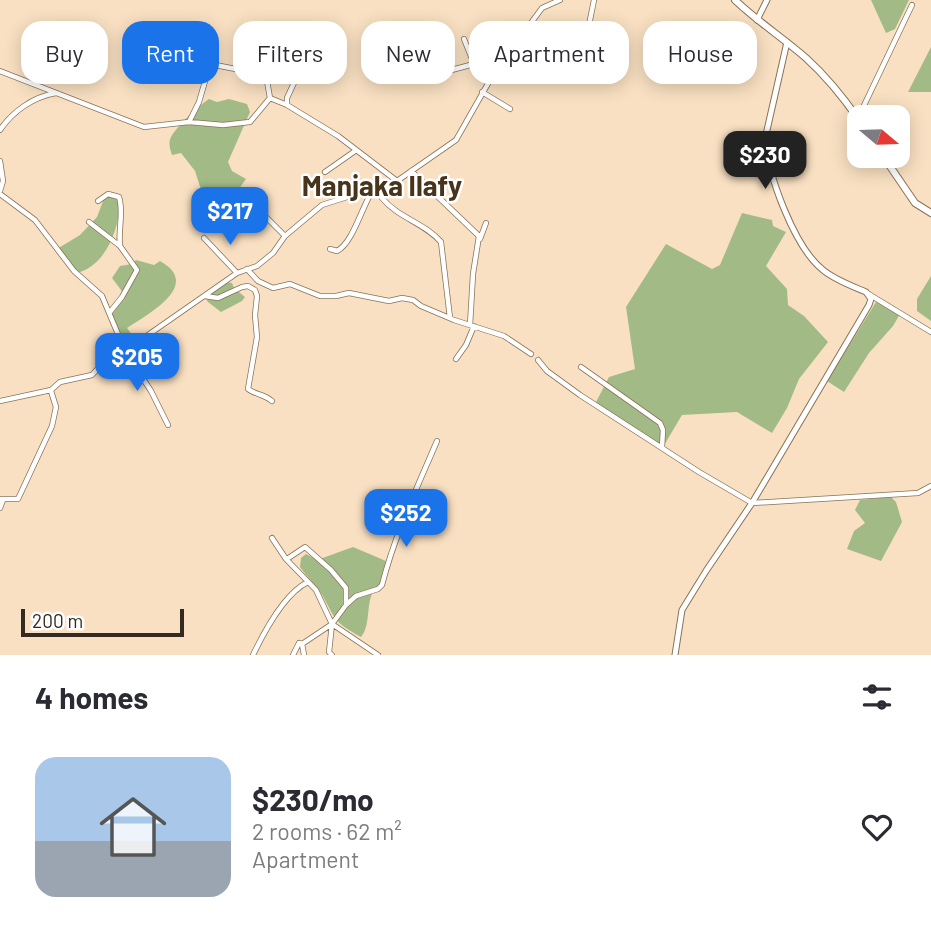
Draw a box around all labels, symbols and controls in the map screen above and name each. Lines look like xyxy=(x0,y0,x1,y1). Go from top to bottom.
chip: Buy xyxy=(21,21,108,84)
chip: Rent xyxy=(122,21,219,84)
chip: Filters xyxy=(233,21,347,84)
chip: New xyxy=(361,21,455,84)
chip: Apartment xyxy=(469,21,629,84)
chip: House xyxy=(643,21,757,84)
north arrow xyxy=(847,105,910,168)
map controls xyxy=(847,105,910,168)
pin: $230 xyxy=(724,132,806,191)
text: $230 xyxy=(739,140,791,168)
district label: Manjaka Ilafy xyxy=(302,168,462,202)
pin: $217 xyxy=(189,188,271,247)
text: $217 xyxy=(207,196,253,224)
pin: $205 xyxy=(96,334,178,393)
text: $205 xyxy=(111,342,163,370)
pin: $252 xyxy=(365,490,447,549)
text: $252 xyxy=(380,498,432,526)
scale bar xyxy=(21,606,184,638)
text: 200 m xyxy=(32,609,83,632)
icon: filters xyxy=(858,678,896,716)
text: 4 homes xyxy=(35,679,148,715)
text: $230/mo xyxy=(252,781,374,817)
icon: home xyxy=(91,785,175,869)
icon: heart xyxy=(858,808,896,846)
text: 2 rooms · 62 m² xyxy=(252,817,402,845)
text: Apartment xyxy=(252,845,359,873)

